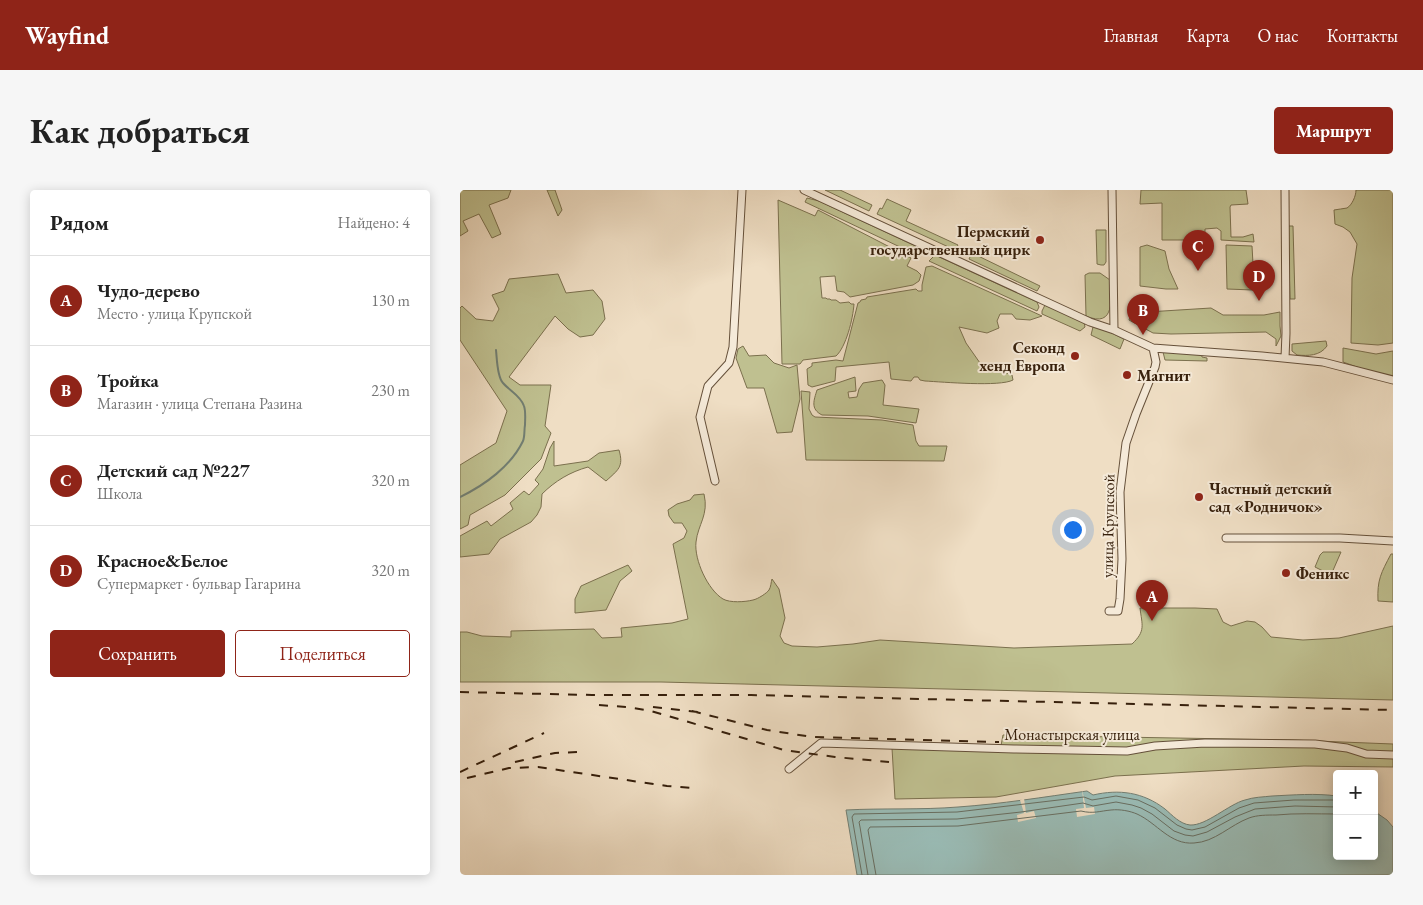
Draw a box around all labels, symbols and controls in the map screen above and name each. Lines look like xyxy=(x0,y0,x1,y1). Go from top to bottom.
text: Wayfind xyxy=(25,20,109,51)
text: Главная xyxy=(1104,24,1158,47)
text: Карта xyxy=(1186,24,1229,47)
text: О нас xyxy=(1257,24,1299,47)
text: Контакты xyxy=(1327,24,1398,47)
button: Маршрут xyxy=(1274,107,1393,154)
text: Как добраться xyxy=(30,108,250,153)
text: Рядом xyxy=(50,209,109,236)
text: Найдено: 4 xyxy=(338,212,410,233)
place label: Пермский государственный цирк xyxy=(870,221,1031,260)
pin: C xyxy=(1182,230,1214,271)
marker: Пермский государственный цирк xyxy=(1034,234,1046,246)
pin: D xyxy=(1243,260,1275,301)
text: Чудо-дерево xyxy=(97,278,200,303)
text: A xyxy=(60,290,72,311)
text: 130 m xyxy=(371,290,410,311)
pin: B xyxy=(1127,294,1159,335)
text: Место · улица Крупской xyxy=(97,303,252,324)
place label: Секонд хенд Европа xyxy=(979,337,1066,376)
marker: Секонд хенд Европа xyxy=(1069,350,1081,362)
place label: Магнит xyxy=(1137,365,1191,386)
text: Тройка xyxy=(97,368,159,393)
marker: Магнит xyxy=(1121,369,1133,381)
text: B xyxy=(61,380,71,401)
text: 230 m xyxy=(371,380,410,401)
text: Магазин · улица Степана Разина xyxy=(97,393,302,414)
text: Детский сад №227 xyxy=(97,458,250,483)
text: C xyxy=(60,470,72,491)
text: 320 m xyxy=(371,470,410,491)
street label: улица Крупской xyxy=(1097,473,1119,578)
place label: Частный детский сад «Родничок» xyxy=(1209,478,1332,517)
text: Школа xyxy=(97,483,142,504)
marker: Частный детский сад «Родничок» xyxy=(1193,491,1205,503)
your location xyxy=(1060,517,1086,543)
text: Красное&Белое xyxy=(97,548,228,573)
text: D xyxy=(60,560,72,581)
text: 320 m xyxy=(371,560,410,581)
place label: Феникс xyxy=(1296,563,1350,584)
marker: Феникс xyxy=(1280,567,1292,579)
text: Супермаркет · бульвар Гагарина xyxy=(97,573,301,594)
pin: A xyxy=(1136,580,1168,621)
button: Сохранить xyxy=(50,630,225,677)
button: Поделиться xyxy=(235,630,410,677)
street label: Монастырская улица xyxy=(1004,724,1140,745)
map controls xyxy=(1333,770,1378,860)
button: + xyxy=(1333,770,1378,815)
button: − xyxy=(1333,815,1378,860)

